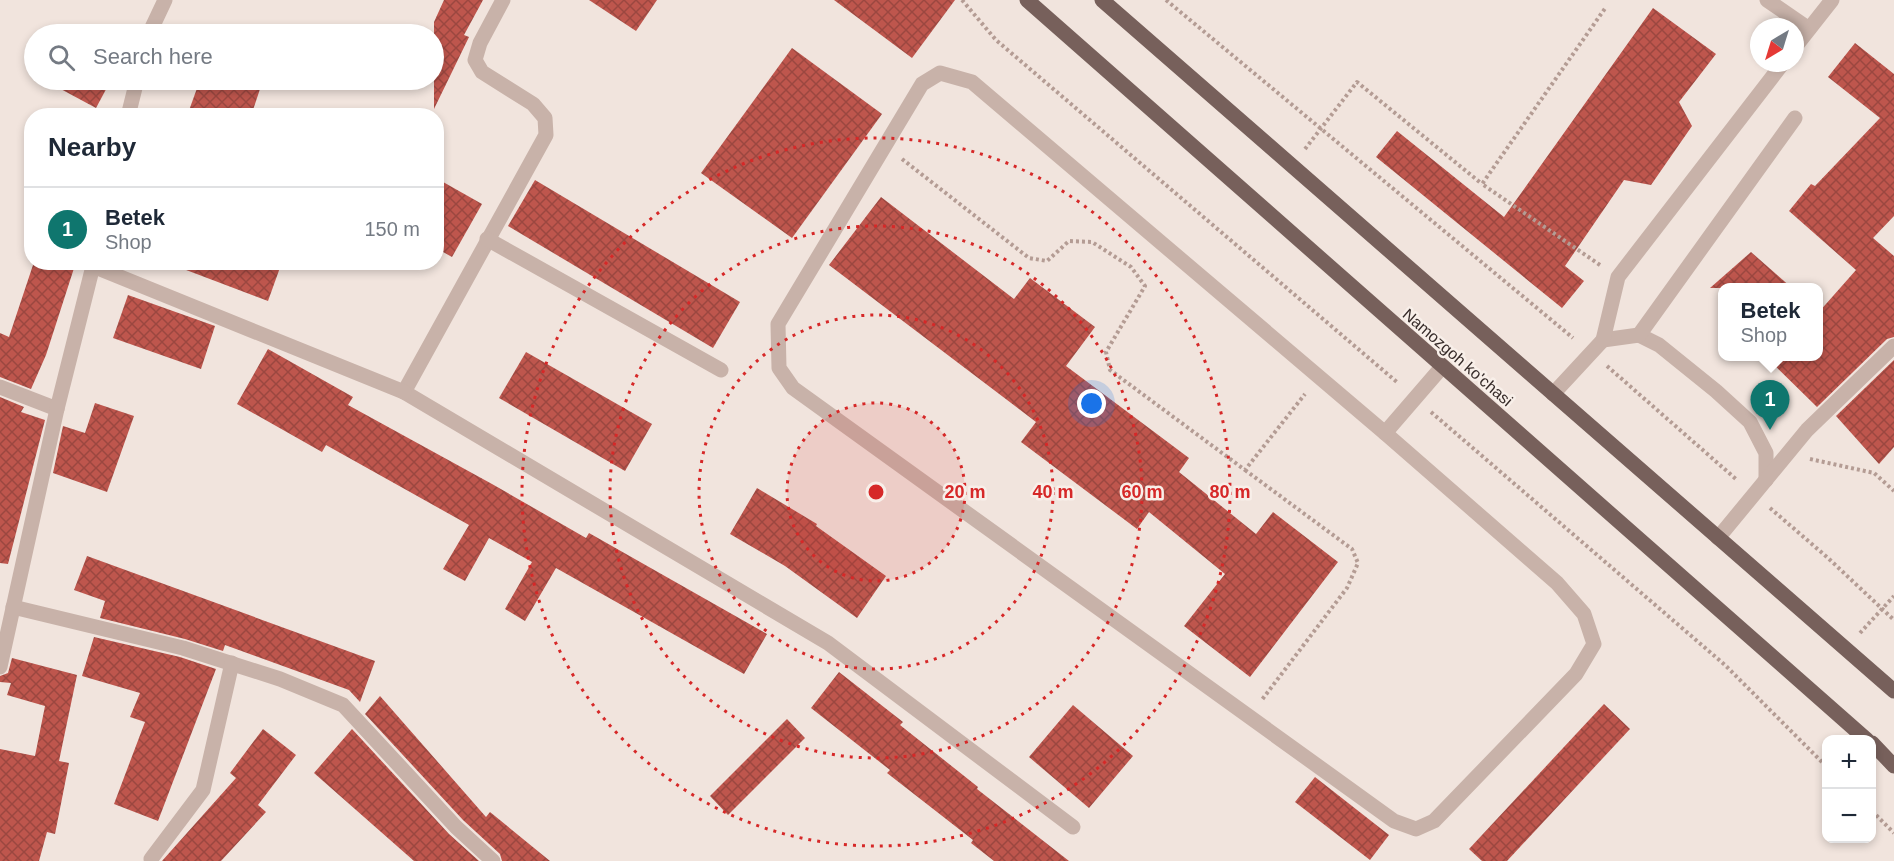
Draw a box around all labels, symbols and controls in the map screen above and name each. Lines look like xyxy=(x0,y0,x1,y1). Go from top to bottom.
north arrow xyxy=(1750,18,1804,72)
search box xyxy=(24,24,444,90)
icon: search xyxy=(45,41,78,74)
text: Search here xyxy=(93,44,213,69)
text: Nearby xyxy=(48,132,136,162)
text: Betek xyxy=(105,205,165,230)
text: 1 xyxy=(62,218,73,240)
text: 150 m xyxy=(364,218,420,240)
text: Shop xyxy=(105,231,152,253)
popup xyxy=(1718,283,1823,361)
text: Betek xyxy=(1741,298,1800,323)
street label: Namozgoh ko'chasi xyxy=(1400,305,1516,409)
text: Shop xyxy=(1741,324,1787,346)
pin: 1 xyxy=(1750,380,1790,430)
your location xyxy=(1077,389,1106,418)
centre of rings xyxy=(866,482,886,502)
text: 20 m xyxy=(944,482,986,502)
text: 40 m xyxy=(1032,482,1074,502)
text: 60 m xyxy=(1121,482,1163,502)
text: 80 m xyxy=(1209,482,1251,502)
map controls xyxy=(1822,735,1876,843)
button: + xyxy=(1822,735,1876,789)
button: − xyxy=(1822,789,1876,843)

